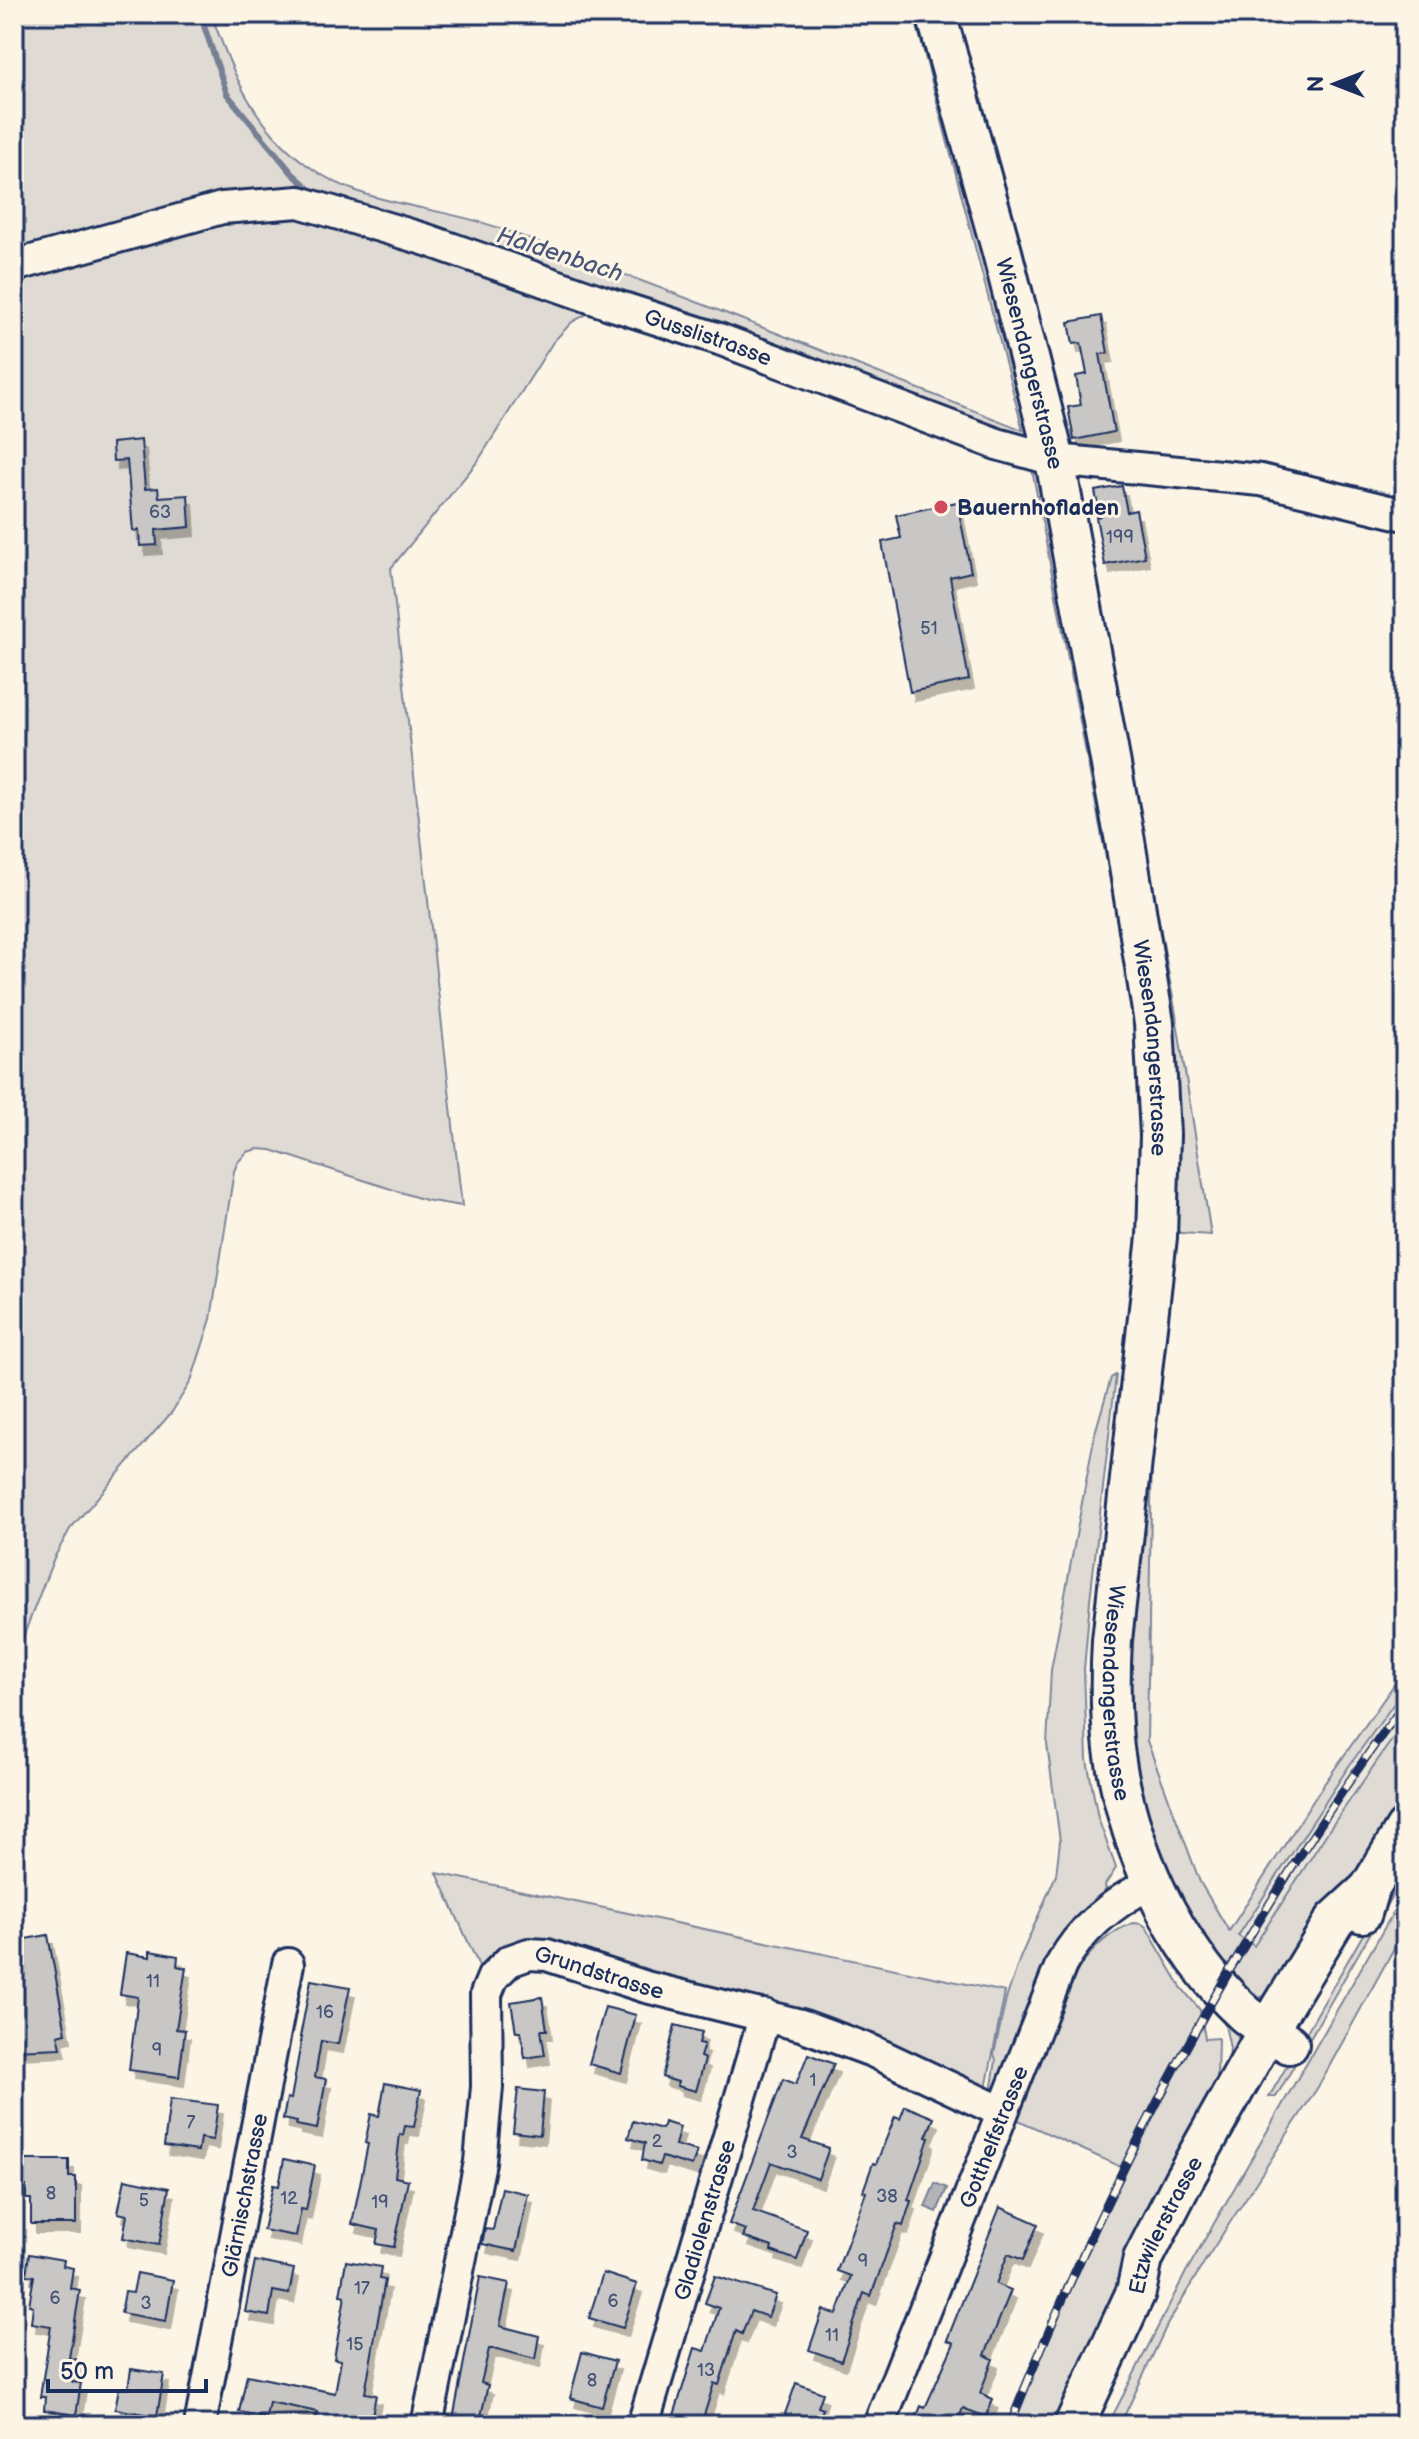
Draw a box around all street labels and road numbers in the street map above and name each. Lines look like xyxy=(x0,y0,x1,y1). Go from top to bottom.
street label: Wiesendangerstrasse xyxy=(989,255,1068,472)
street label: Gusslistrasse xyxy=(641,304,775,373)
street label: Wiesendangerstrasse xyxy=(1126,938,1172,1157)
street label: Wiesendangerstrasse xyxy=(1096,1583,1136,1804)
street label: Grundstrasse xyxy=(534,1942,667,2006)
street label: Gotthelfstrasse xyxy=(954,2062,1035,2213)
street label: Glärnischstrasse xyxy=(216,2111,274,2280)
street label: Gladiolenstrasse xyxy=(669,2137,742,2304)
street label: Etzwilerstrasse xyxy=(1124,2152,1209,2297)

